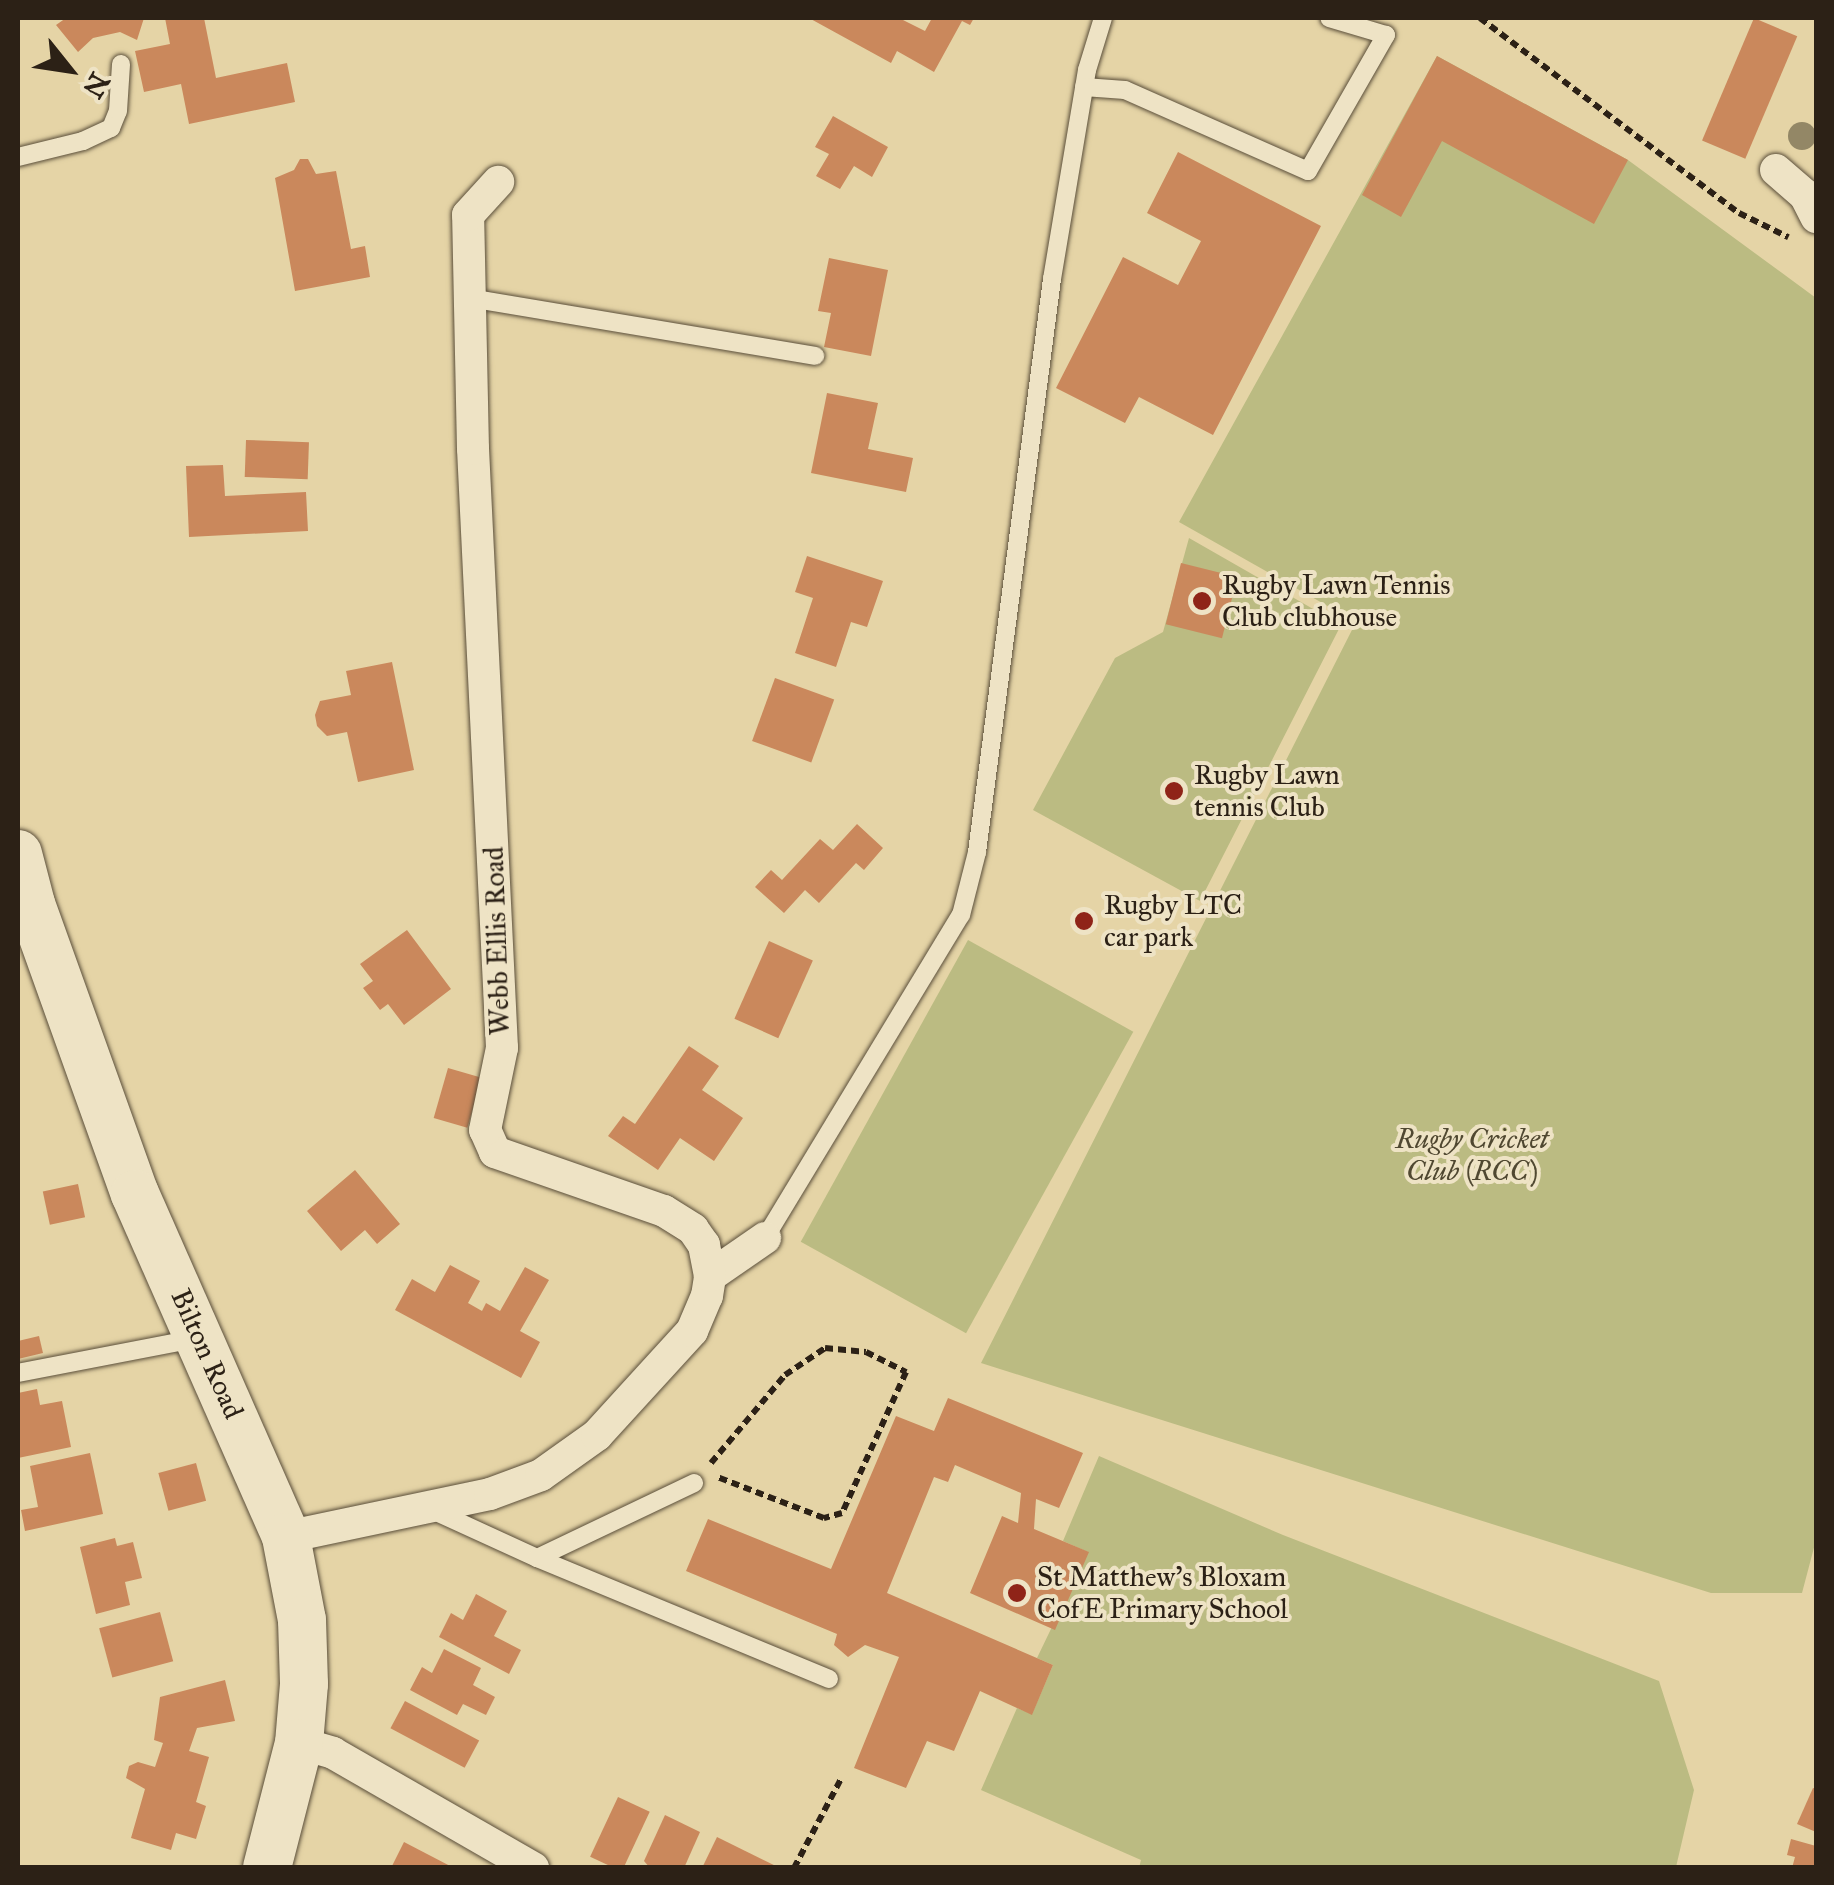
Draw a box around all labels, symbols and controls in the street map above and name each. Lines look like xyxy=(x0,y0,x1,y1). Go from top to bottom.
north arrow xyxy=(20,20,120,120)
text: N xyxy=(75,66,118,104)
place label: Rugby Lawn Tennis Club clubhouse xyxy=(1222,568,1450,634)
marker: Rugby Lawn Tennis Club clubhouse xyxy=(1191,590,1213,612)
place label: Rugby Lawn tennis Club xyxy=(1194,758,1340,824)
marker: Rugby Lawn tennis Club xyxy=(1163,780,1185,802)
street label: Webb Ellis Road xyxy=(477,846,517,1036)
place label: Rugby LTC car park xyxy=(1104,888,1242,954)
marker: Rugby LTC car park xyxy=(1073,910,1095,932)
park label: Rugby Cricket Club (RCC) xyxy=(1396,1122,1548,1188)
street label: Bilton Road xyxy=(163,1284,251,1424)
place label: St Matthew's Bloxam CofE Primary School xyxy=(1037,1560,1288,1626)
marker: St Matthew's Bloxam CofE Primary School xyxy=(1006,1582,1028,1604)

